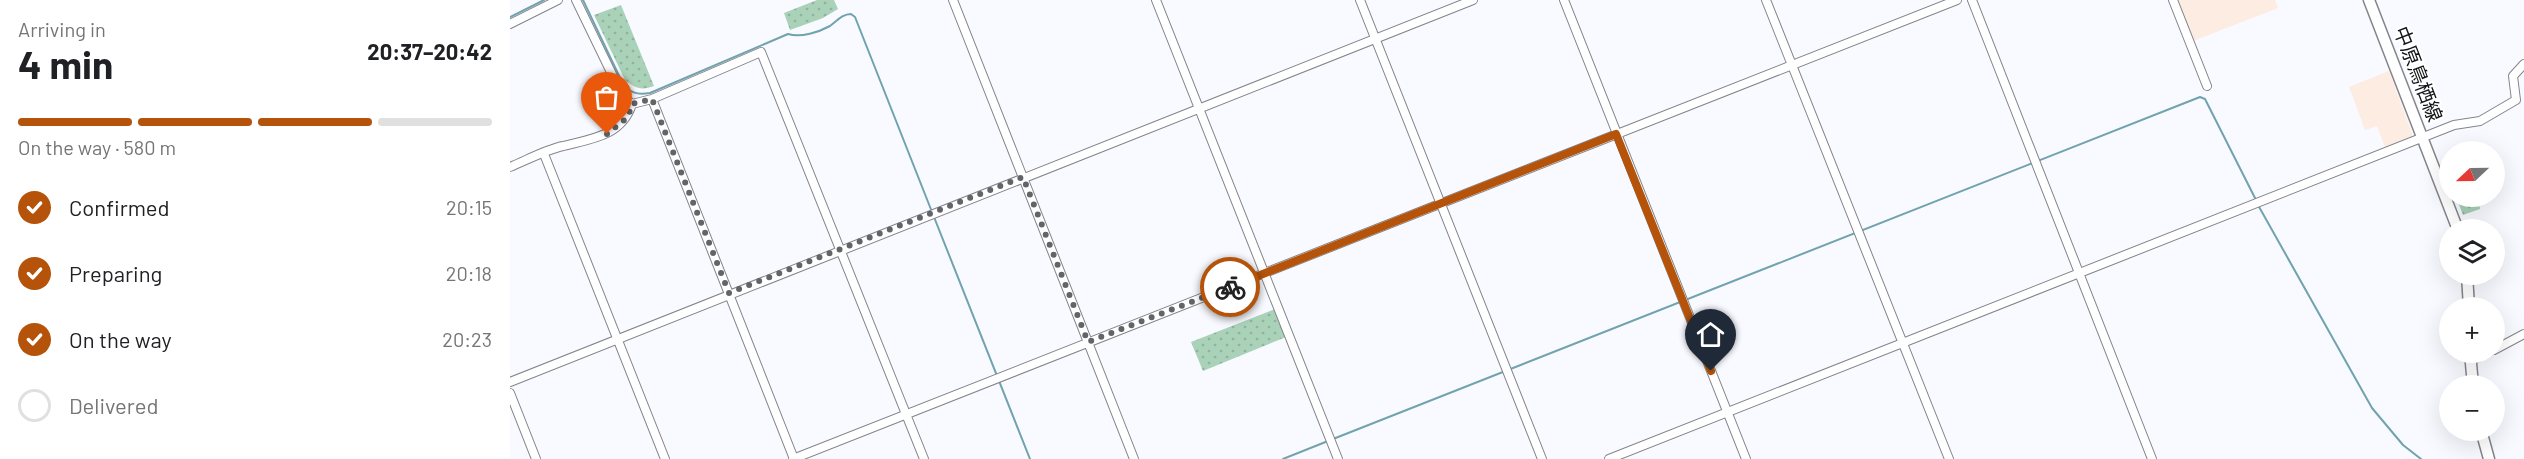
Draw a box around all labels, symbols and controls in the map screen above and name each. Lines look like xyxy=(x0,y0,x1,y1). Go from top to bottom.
text: Arriving in xyxy=(18,17,106,41)
street label: 中原鳥栖線 xyxy=(2390,23,2448,125)
text: 20:37–20:42 xyxy=(367,38,492,64)
text: 4 min xyxy=(18,40,113,87)
pin xyxy=(581,72,632,134)
icon: bag xyxy=(590,81,623,114)
text: On the way · 580 m xyxy=(18,135,176,159)
north arrow xyxy=(2439,141,2505,207)
map controls xyxy=(2439,141,2505,441)
icon: check xyxy=(18,191,51,224)
text: Confirmed xyxy=(69,194,169,220)
text: 20:15 xyxy=(446,195,492,219)
button: layers xyxy=(2439,219,2505,285)
icon: check xyxy=(18,257,51,290)
courier xyxy=(1200,257,1260,317)
text: Preparing xyxy=(69,260,162,286)
text: 20:18 xyxy=(446,261,492,285)
icon: bike xyxy=(1214,271,1247,304)
button: + xyxy=(2439,297,2505,363)
pin xyxy=(1685,309,1736,371)
icon: home xyxy=(1694,318,1727,351)
icon: check xyxy=(18,323,51,356)
text: On the way xyxy=(69,326,172,352)
text: 20:23 xyxy=(442,327,492,351)
button: − xyxy=(2439,375,2505,441)
text: Delivered xyxy=(69,392,158,418)

